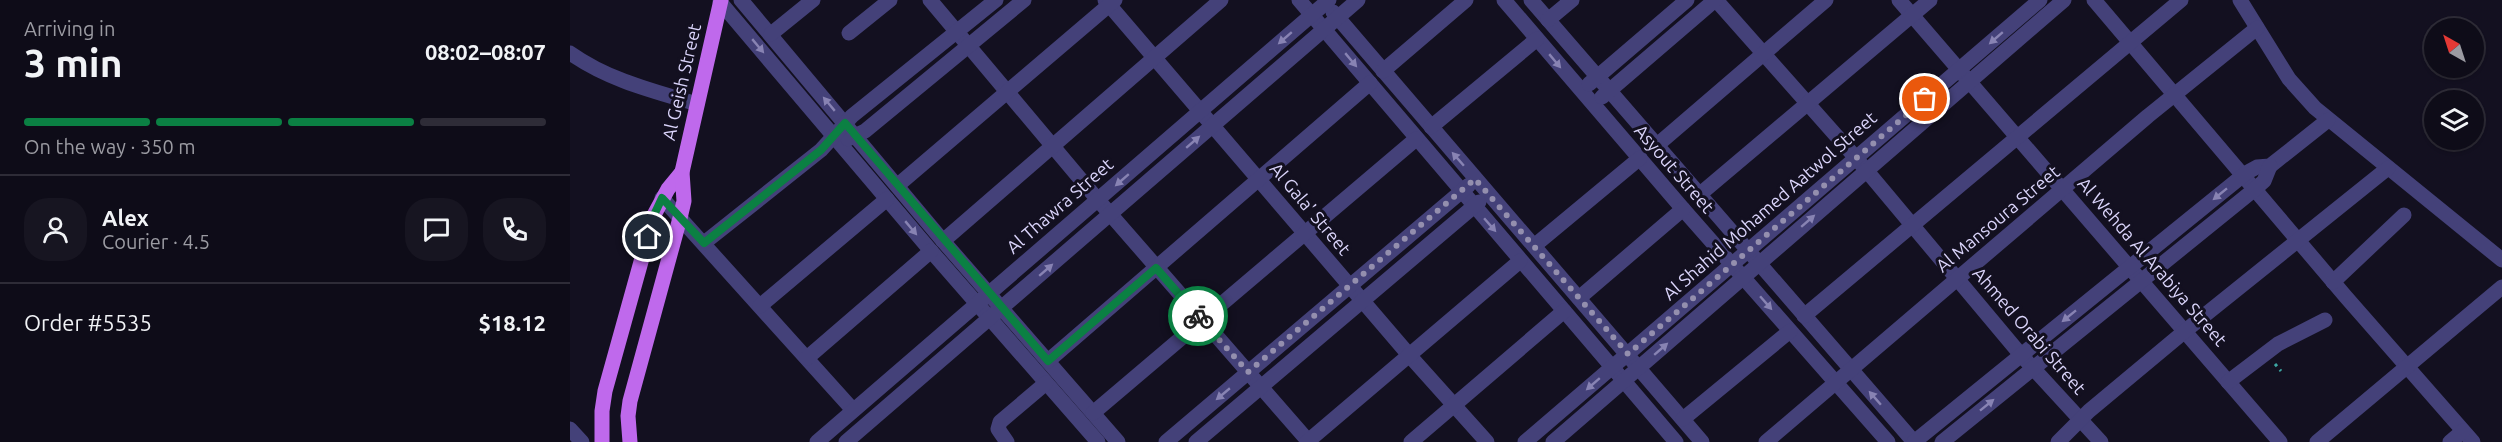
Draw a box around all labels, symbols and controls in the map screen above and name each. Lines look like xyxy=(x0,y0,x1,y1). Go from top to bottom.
text: Arriving in xyxy=(24,17,115,40)
north arrow xyxy=(2424,18,2484,78)
map controls xyxy=(2424,18,2484,150)
street label: Al Geish Street xyxy=(658,21,704,142)
one-way arrow xyxy=(1989,31,2004,44)
one-way arrow xyxy=(1277,32,1293,45)
text: 08:02–08:07 xyxy=(425,39,546,64)
one-way arrow xyxy=(751,39,764,54)
text: 3 min xyxy=(24,41,123,84)
one-way arrow xyxy=(1344,52,1357,68)
one-way arrow xyxy=(1549,53,1562,69)
pin xyxy=(1899,73,1950,124)
icon: bag xyxy=(1908,82,1941,115)
button: layers xyxy=(2424,90,2484,150)
one-way arrow xyxy=(823,97,836,112)
street label: Al Shahid Mohamed Aatwol Street xyxy=(1659,107,1880,303)
street label: Asyout Street xyxy=(1631,120,1719,217)
text: On the way · 350 m xyxy=(24,135,196,158)
one-way arrow xyxy=(1185,136,1200,149)
one-way arrow xyxy=(1452,152,1465,167)
street label: Al Thawra Street xyxy=(1002,154,1117,257)
street label: Al Gala' Street xyxy=(1266,158,1355,259)
street label: Al Mansoura Street xyxy=(1932,161,2063,276)
one-way arrow xyxy=(1114,173,1130,186)
street label: Al Wehda Al Arabiya Street xyxy=(2074,173,2231,350)
one-way arrow xyxy=(2212,187,2228,200)
button: person xyxy=(24,198,87,261)
button: chat xyxy=(405,198,468,261)
button: phone xyxy=(483,198,546,261)
text: Alex xyxy=(102,205,149,230)
pin xyxy=(622,211,673,262)
one-way arrow xyxy=(1800,215,1815,228)
one-way arrow xyxy=(1483,217,1496,232)
icon: home xyxy=(631,220,664,253)
one-way arrow xyxy=(904,220,917,235)
text: Courier · 4.5 xyxy=(102,230,210,253)
street label: Ahmed Orabi Street xyxy=(1969,263,2090,398)
one-way arrow xyxy=(1038,264,1053,277)
courier xyxy=(1168,286,1228,346)
one-way arrow xyxy=(1759,295,1772,310)
icon: bike xyxy=(1182,300,1215,333)
text: Order #5535 xyxy=(24,310,152,335)
text: $18.12 xyxy=(479,310,546,335)
one-way arrow xyxy=(2061,310,2077,323)
one-way arrow xyxy=(1653,343,1668,356)
one-way arrow xyxy=(1586,377,1601,390)
one-way arrow xyxy=(1215,387,1231,400)
one-way arrow xyxy=(1869,391,1882,406)
one-way arrow xyxy=(1979,399,1995,412)

